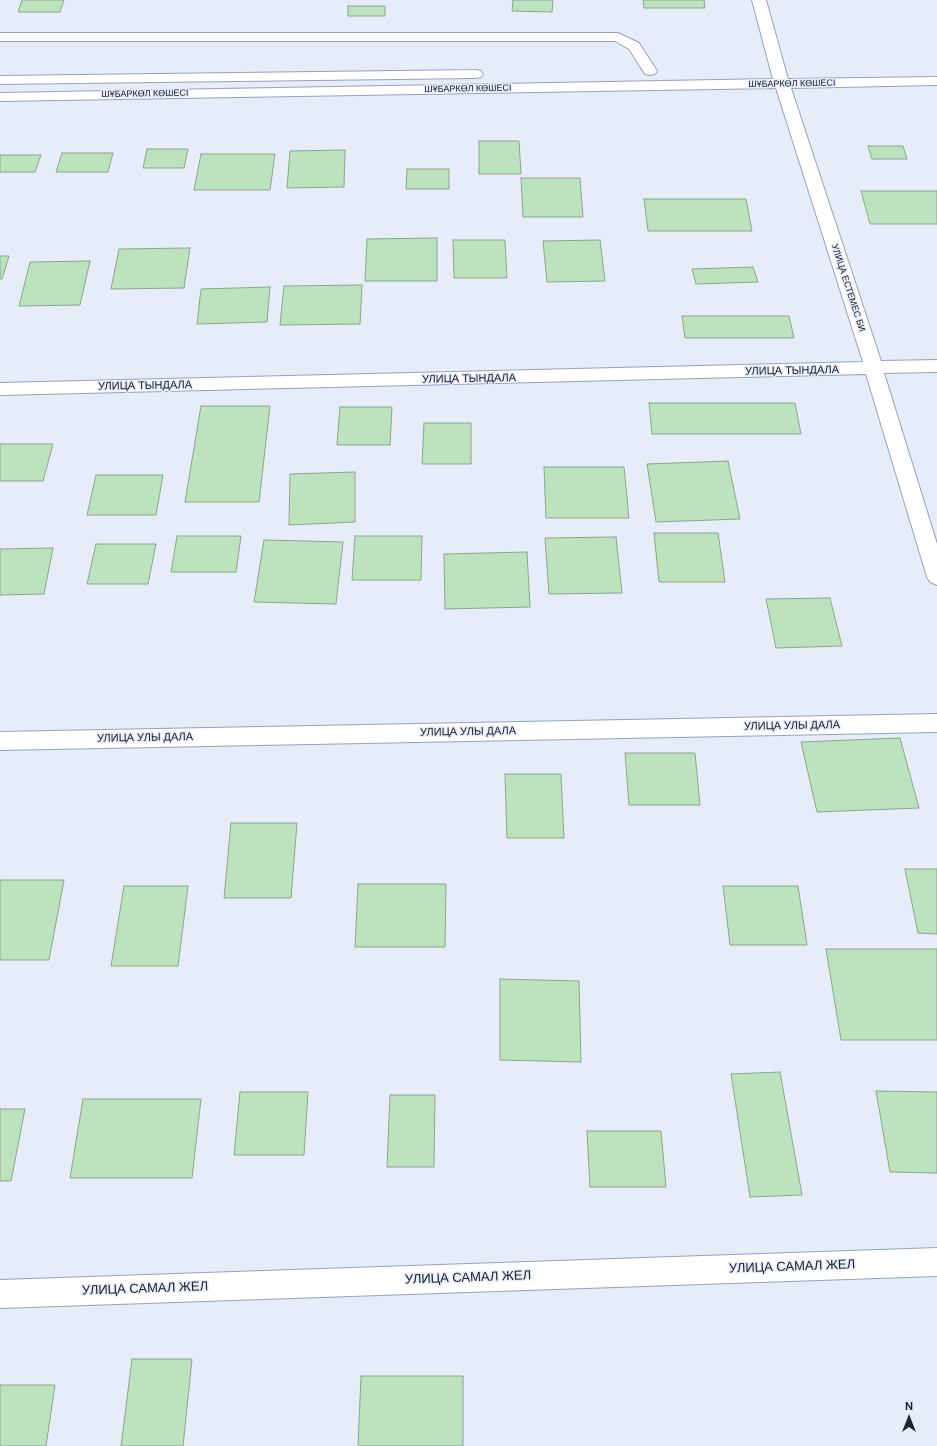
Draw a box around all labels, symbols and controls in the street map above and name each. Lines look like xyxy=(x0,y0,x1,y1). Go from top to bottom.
street label: ШҰБАРКӨЛ КӨШЕСІ xyxy=(748,78,836,90)
street label: ШҰБАРКӨЛ КӨШЕСІ xyxy=(424,83,512,95)
street label: ШҰБАРКӨЛ КӨШЕСІ xyxy=(101,88,189,100)
street label: УЛИЦА ЕСТЕМЕС БИ xyxy=(829,243,867,333)
street label: УЛИЦА ТЫНДАЛА xyxy=(745,364,839,378)
street label: УЛИЦА ТЫНДАЛА xyxy=(422,372,516,386)
street label: УЛИЦА ТЫНДАЛА xyxy=(98,379,192,393)
street label: УЛИЦА УЛЫ ДАЛА xyxy=(744,719,840,733)
street label: УЛИЦА УЛЫ ДАЛА xyxy=(420,725,516,739)
street label: УЛИЦА УЛЫ ДАЛА xyxy=(97,731,193,745)
street label: УЛИЦА САМАЛ ЖЕЛ xyxy=(729,1257,855,1277)
street label: УЛИЦА САМАЛ ЖЕЛ xyxy=(405,1268,531,1288)
street label: УЛИЦА САМАЛ ЖЕЛ xyxy=(82,1279,208,1299)
north arrow xyxy=(889,1398,929,1438)
text: N xyxy=(905,1399,913,1413)

